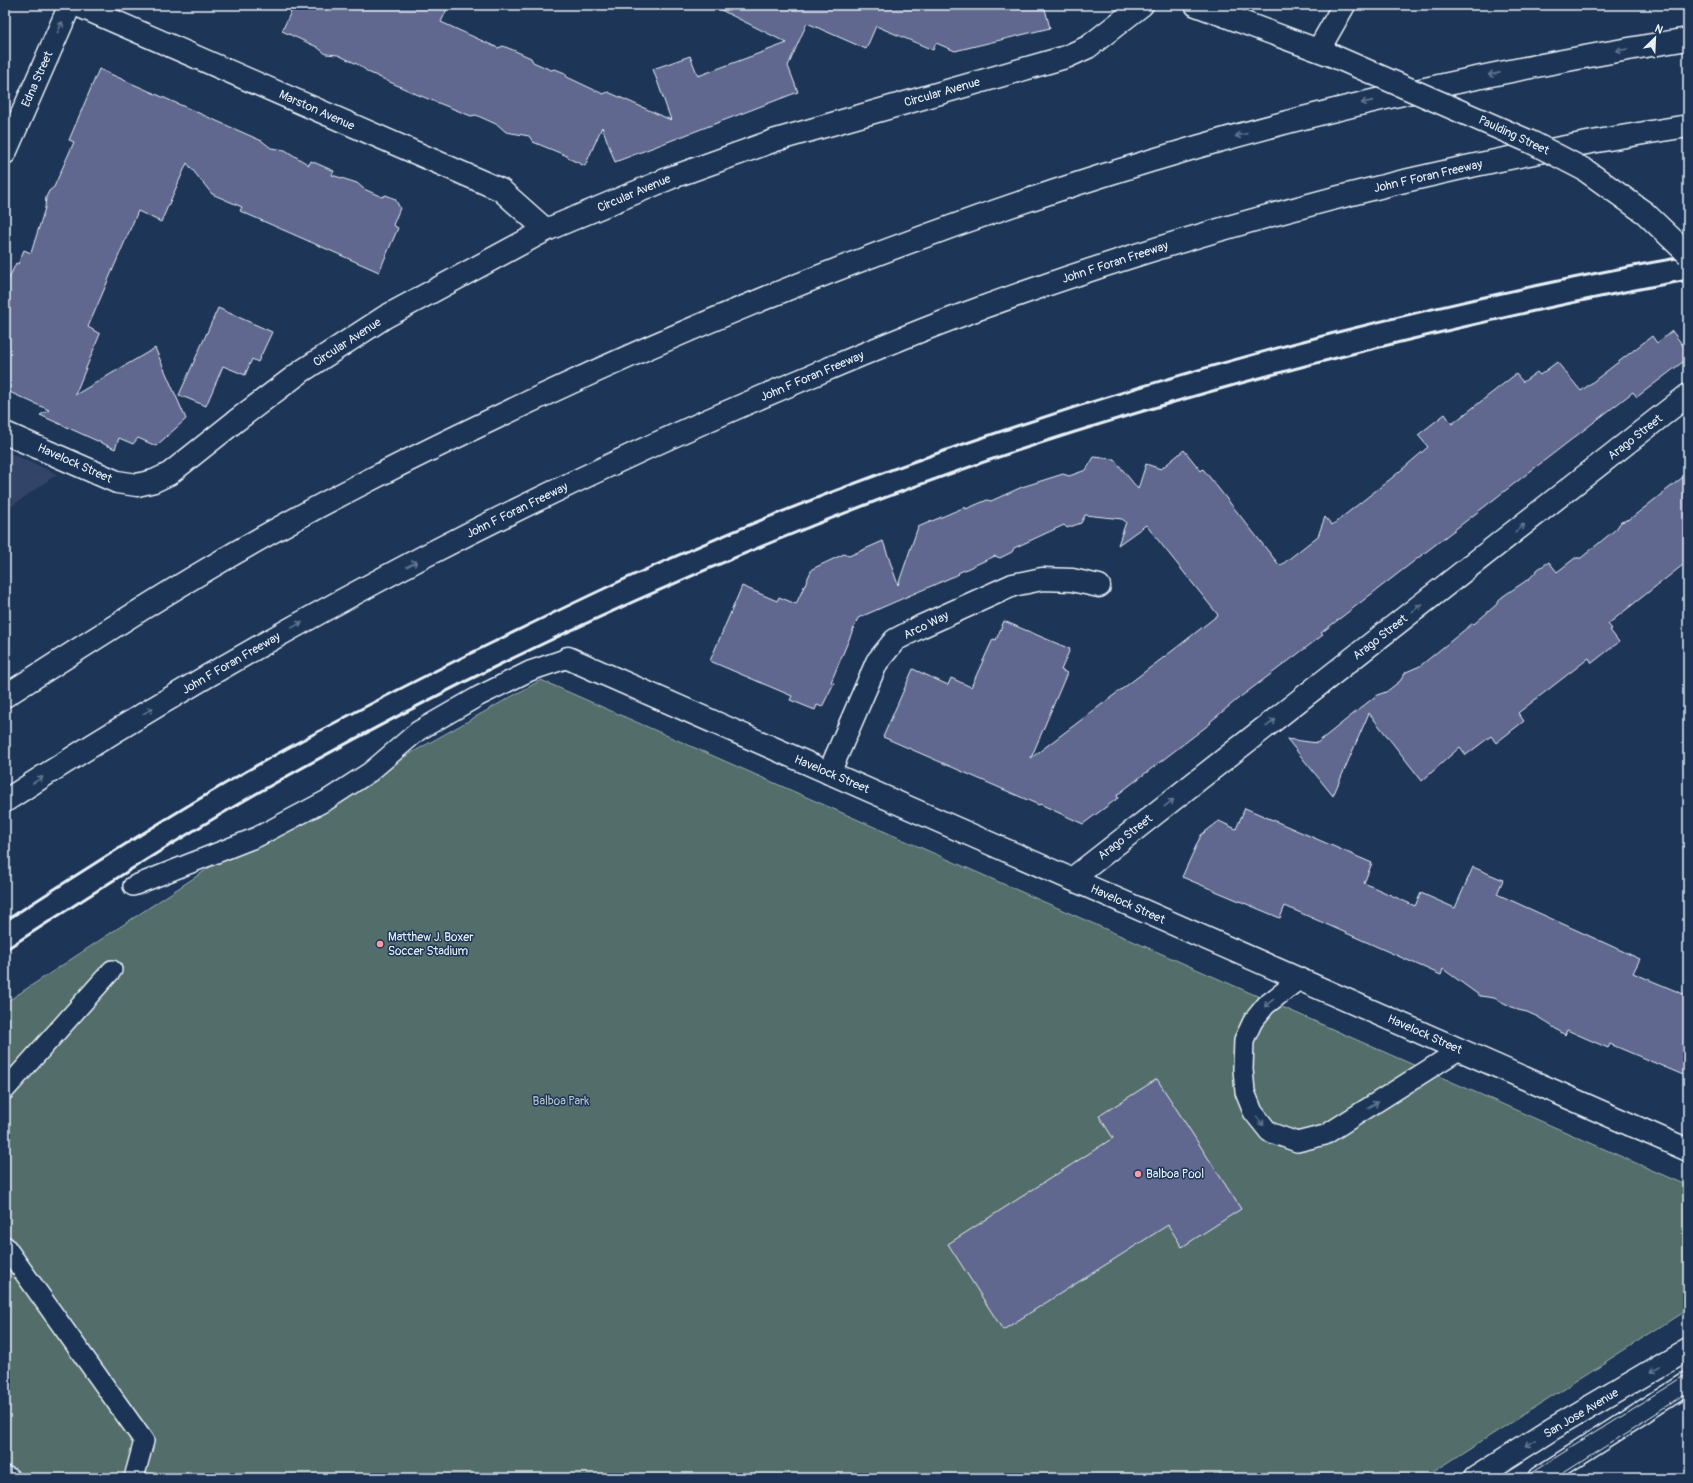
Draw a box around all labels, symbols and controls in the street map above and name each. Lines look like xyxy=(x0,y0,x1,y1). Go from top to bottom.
north arrow xyxy=(1635,18,1675,58)
one-way arrow xyxy=(57,22,64,34)
text: N xyxy=(1653,22,1665,37)
one-way arrow xyxy=(1616,46,1629,54)
street label: Edna Street xyxy=(18,49,57,109)
one-way arrow xyxy=(1488,70,1501,78)
street label: Circular Avenue xyxy=(902,74,982,110)
street label: Marston Avenue xyxy=(277,87,357,134)
one-way arrow xyxy=(1361,99,1374,107)
street label: Paulding Street xyxy=(1476,113,1552,158)
one-way arrow xyxy=(1235,131,1248,139)
street label: John F Foran Freeway xyxy=(1372,157,1484,196)
street label: Circular Avenue xyxy=(595,171,673,216)
street label: John F Foran Freeway xyxy=(1060,238,1170,287)
street label: Circular Avenue xyxy=(310,315,384,370)
street label: John F Foran Freeway xyxy=(758,348,866,405)
street label: Arago Street xyxy=(1605,411,1666,463)
street label: Havelock Street xyxy=(35,440,115,487)
street label: John F Foran Freeway xyxy=(464,479,570,542)
one-way arrow xyxy=(1514,523,1525,532)
one-way arrow xyxy=(405,559,417,567)
one-way arrow xyxy=(1412,604,1423,612)
street label: Arco Way xyxy=(901,608,951,643)
street label: Arago Street xyxy=(1350,611,1411,663)
one-way arrow xyxy=(291,621,303,628)
street label: John F Foran Freeway xyxy=(179,629,283,698)
one-way arrow xyxy=(142,707,153,715)
one-way arrow xyxy=(1266,719,1277,727)
street label: Havelock Street xyxy=(792,752,872,797)
one-way arrow xyxy=(32,775,44,783)
one-way arrow xyxy=(1163,799,1174,807)
street label: Arago Street xyxy=(1095,811,1156,863)
street label: Havelock Street xyxy=(1088,881,1168,928)
place label: Matthew J. Boxer Soccer Stadium xyxy=(388,930,474,959)
marker: Matthew J. Boxer Soccer Stadium xyxy=(375,939,385,949)
one-way arrow xyxy=(1264,998,1274,1007)
street label: Havelock Street xyxy=(1385,1011,1465,1058)
park label: Balboa Park xyxy=(533,1094,589,1109)
one-way arrow xyxy=(1367,1101,1378,1109)
one-way arrow xyxy=(1255,1115,1264,1126)
place label: Balboa Pool xyxy=(1146,1167,1204,1182)
marker: Balboa Pool xyxy=(1133,1169,1143,1179)
one-way arrow xyxy=(1648,1365,1660,1373)
street label: San Jose Avenue xyxy=(1541,1385,1621,1442)
one-way arrow xyxy=(1526,1439,1537,1447)

